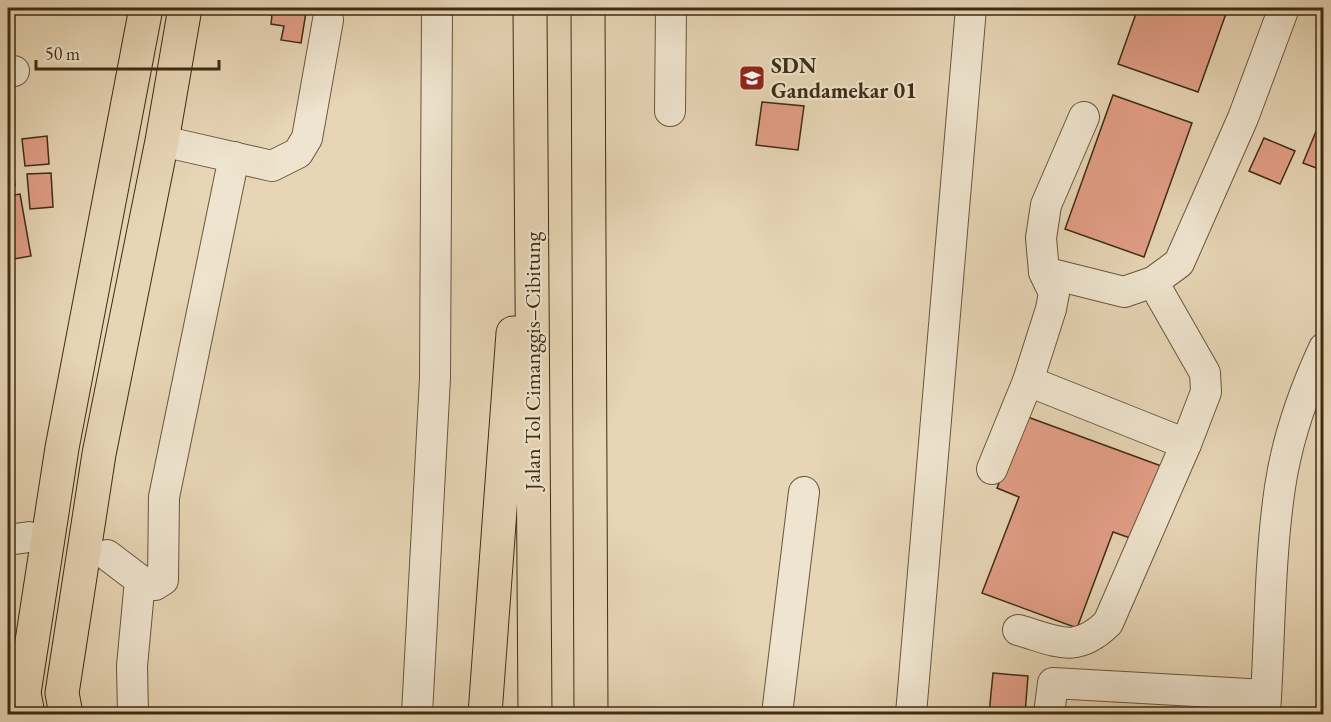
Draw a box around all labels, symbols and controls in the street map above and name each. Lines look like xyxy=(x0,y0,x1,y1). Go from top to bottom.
scale bar xyxy=(36,33,219,71)
text: 50 m xyxy=(45,42,80,65)
place label: SDN Gandamekar 01 xyxy=(771,51,917,105)
school or university icon: SDN Gandamekar 01 xyxy=(737,63,767,93)
street label: Jalan Tol Cimanggis–Cibitung xyxy=(518,231,547,492)

